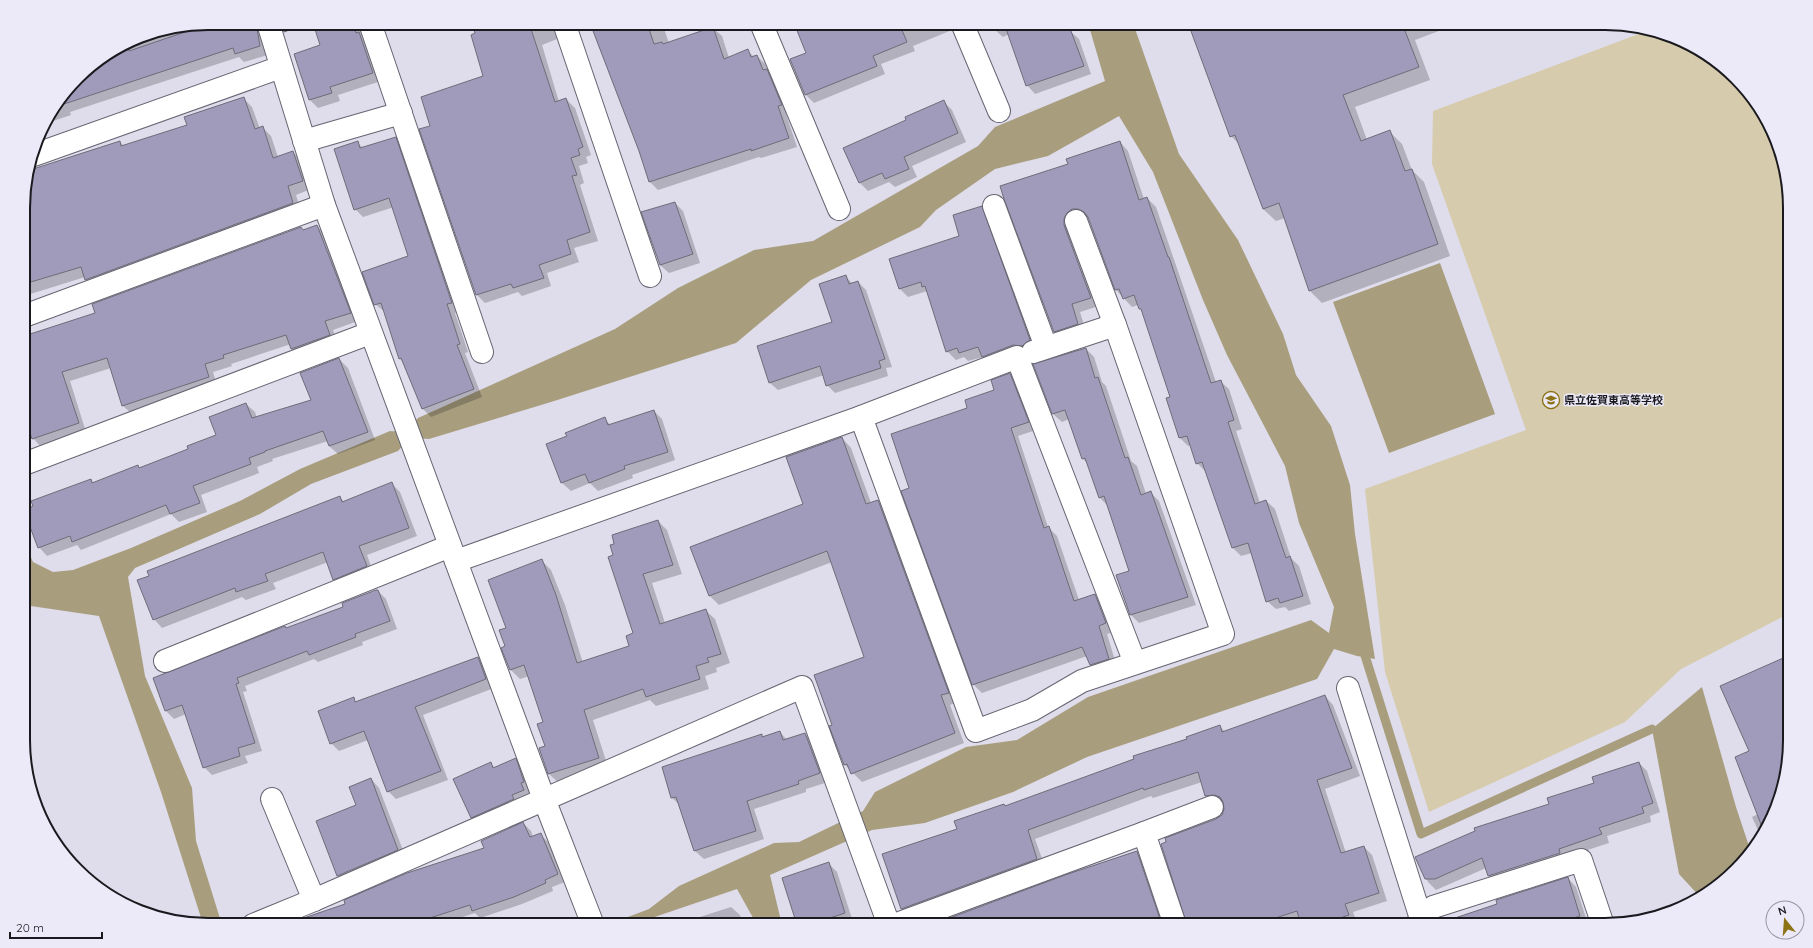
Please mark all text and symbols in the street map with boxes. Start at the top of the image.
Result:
school or university icon: 県立佐賀東高等学校 [1541,390,1561,410]
place label: 県立佐賀東高等学校 [1564,393,1663,407]
north arrow [1765,900,1805,940]
text: N [1776,903,1788,918]
scale bar [10,914,102,940]
text: 20 m [16,920,44,935]

